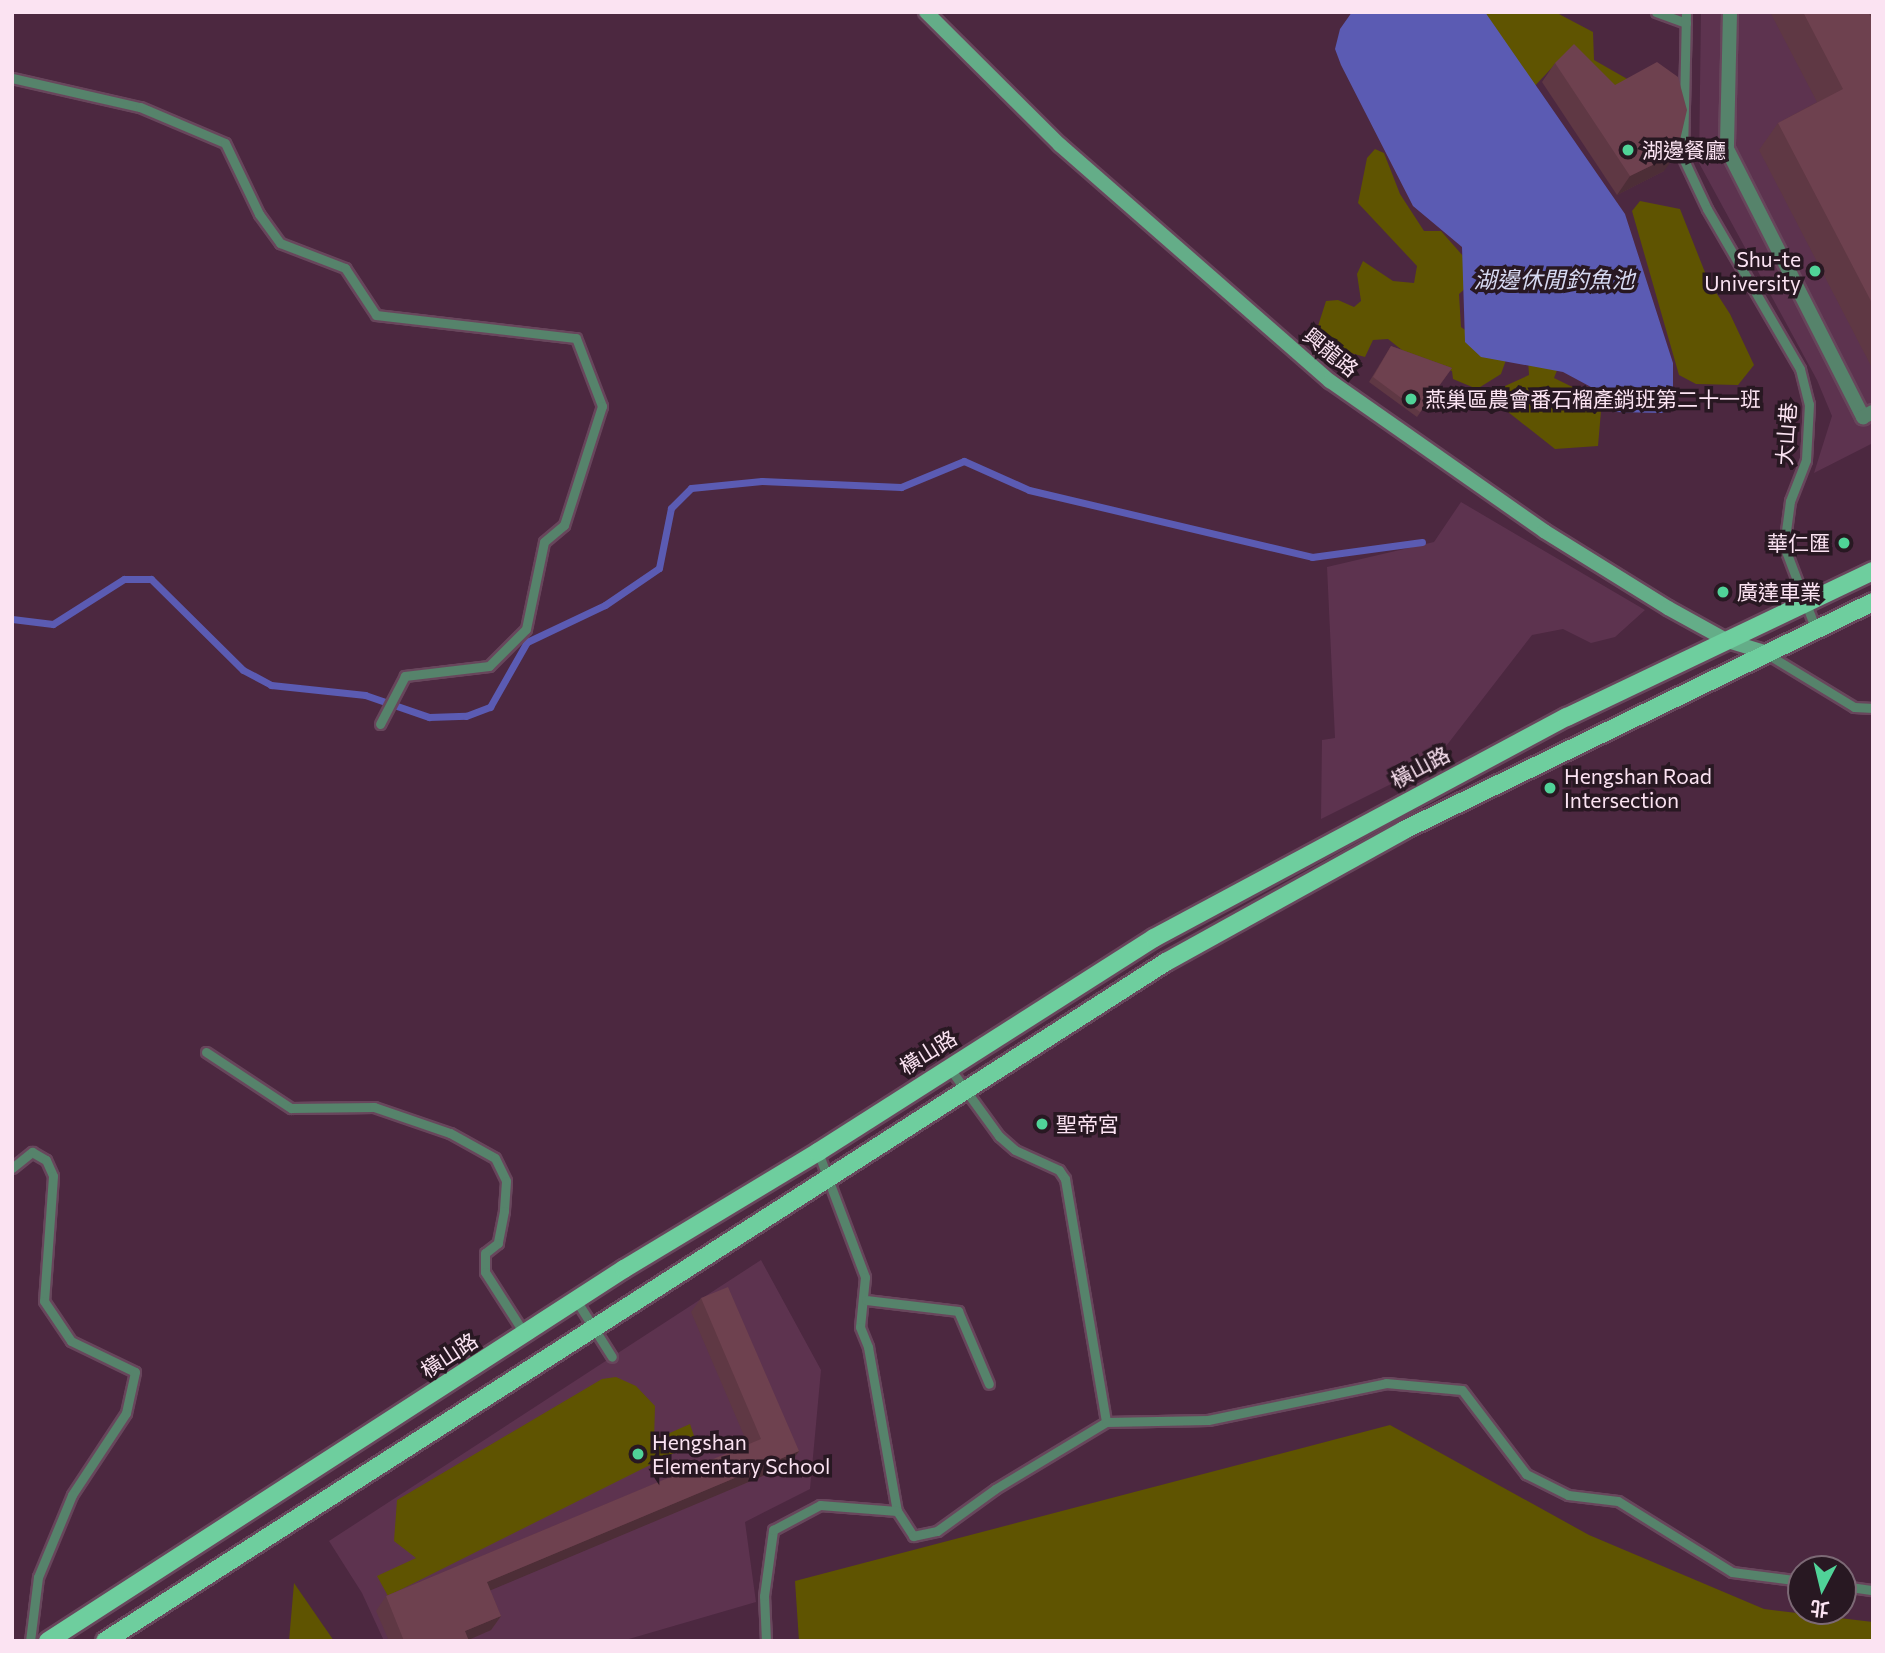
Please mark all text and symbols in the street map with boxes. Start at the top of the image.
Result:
place label: 湖邊餐廳 [1642,137,1726,163]
marker: 湖邊餐廳 [1620,142,1636,158]
place label: Shu-te University [1704,246,1801,296]
marker: Shu-te University [1807,263,1823,279]
water label: 湖邊休閒釣魚池 [1474,265,1634,293]
street label: 興龍路 [1299,322,1363,382]
place label: 燕巢區農會番石榴產銷班第二十一班 [1425,386,1761,412]
marker: 燕巢區農會番石榴產銷班第二十一班 [1403,391,1419,407]
street label: 大山巷 [1771,402,1801,466]
place label: 華仁匯 [1767,530,1830,556]
marker: 華仁匯 [1836,535,1852,551]
place label: 廣達車業 [1737,579,1821,605]
marker: 廣達車業 [1715,584,1731,600]
street label: 橫山路 [1386,741,1454,793]
place label: Hengshan Road Intersection [1564,763,1712,813]
marker: Hengshan Road Intersection [1542,780,1558,796]
street label: 橫山路 [895,1025,961,1079]
place label: 聖帝宮 [1056,1111,1119,1137]
marker: 聖帝宮 [1034,1116,1050,1132]
street label: 橫山路 [416,1327,482,1383]
place label: Hengshan Elementary School [652,1429,830,1479]
marker: Hengshan Elementary School [630,1446,646,1462]
north arrow [1787,1555,1857,1625]
text: 北 [1809,1597,1830,1622]

